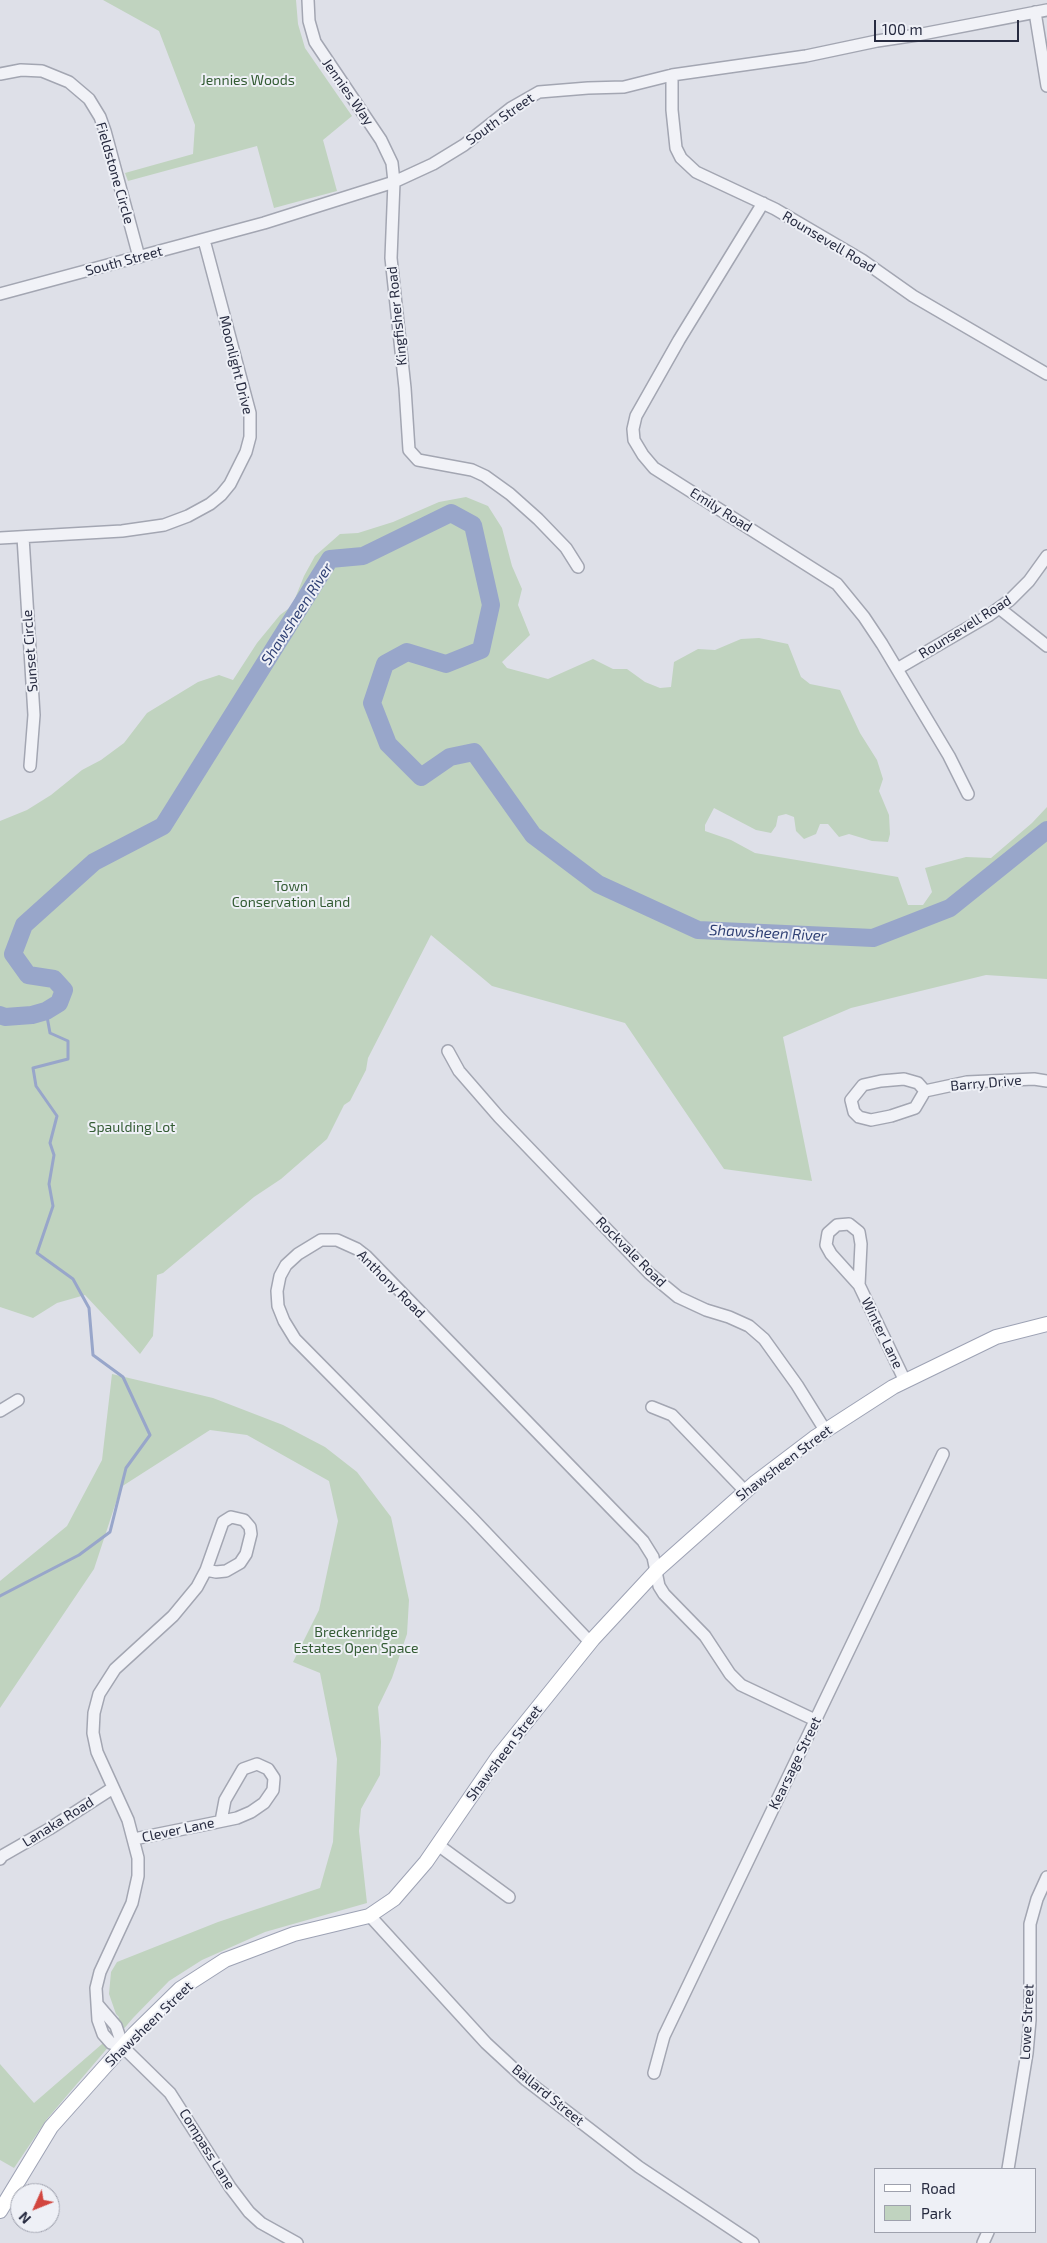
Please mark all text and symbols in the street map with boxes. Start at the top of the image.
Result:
scale bar [877,10,1022,42]
text: 100 m [882,20,923,38]
street label: Jennies Way [319,55,377,129]
park label: Jennies Woods [201,72,295,88]
street label: South Street [463,89,537,149]
street label: Fieldstone Circle [92,120,138,226]
street label: Rounsevell Road [779,208,879,276]
street label: South Street [84,243,164,279]
street label: Kingfisher Road [383,265,411,367]
street label: Moonlight Drive [216,314,256,416]
street label: Emily Road [687,484,755,536]
water label: Shawsheen River [257,560,337,668]
street label: Rounsevell Road [916,592,1014,662]
street label: Sunset Circle [19,609,41,693]
park label: Town Conservation Land [232,878,350,910]
water label: Shawsheen River [709,921,827,945]
street label: Barry Drive [950,1072,1022,1094]
park label: Spaulding Lot [89,1119,175,1135]
street label: Rockvale Road [592,1213,670,1291]
street label: Anthony Road [354,1247,428,1321]
street label: Winter Lane [858,1295,906,1371]
street label: Shawsheen Street [733,1421,835,1505]
park label: Breckenridge Estates Open Space [293,1624,419,1656]
street label: Shawsheen Street [462,1702,546,1804]
street label: Kearsage Street [765,1714,825,1812]
street label: Lanaka Road [19,1793,97,1851]
street label: Clever Lane [140,1814,216,1846]
street label: Shawsheen Street [102,1978,196,2070]
street label: Lowe Street [1017,1984,1037,2060]
street label: Ballard Street [509,2061,587,2129]
street label: Compass Lane [176,2106,238,2192]
legend [874,2168,1037,2233]
text: Road [921,2179,956,2197]
north arrow [10,2183,60,2233]
text: Park [921,2204,952,2222]
text: N [15,2209,34,2228]

